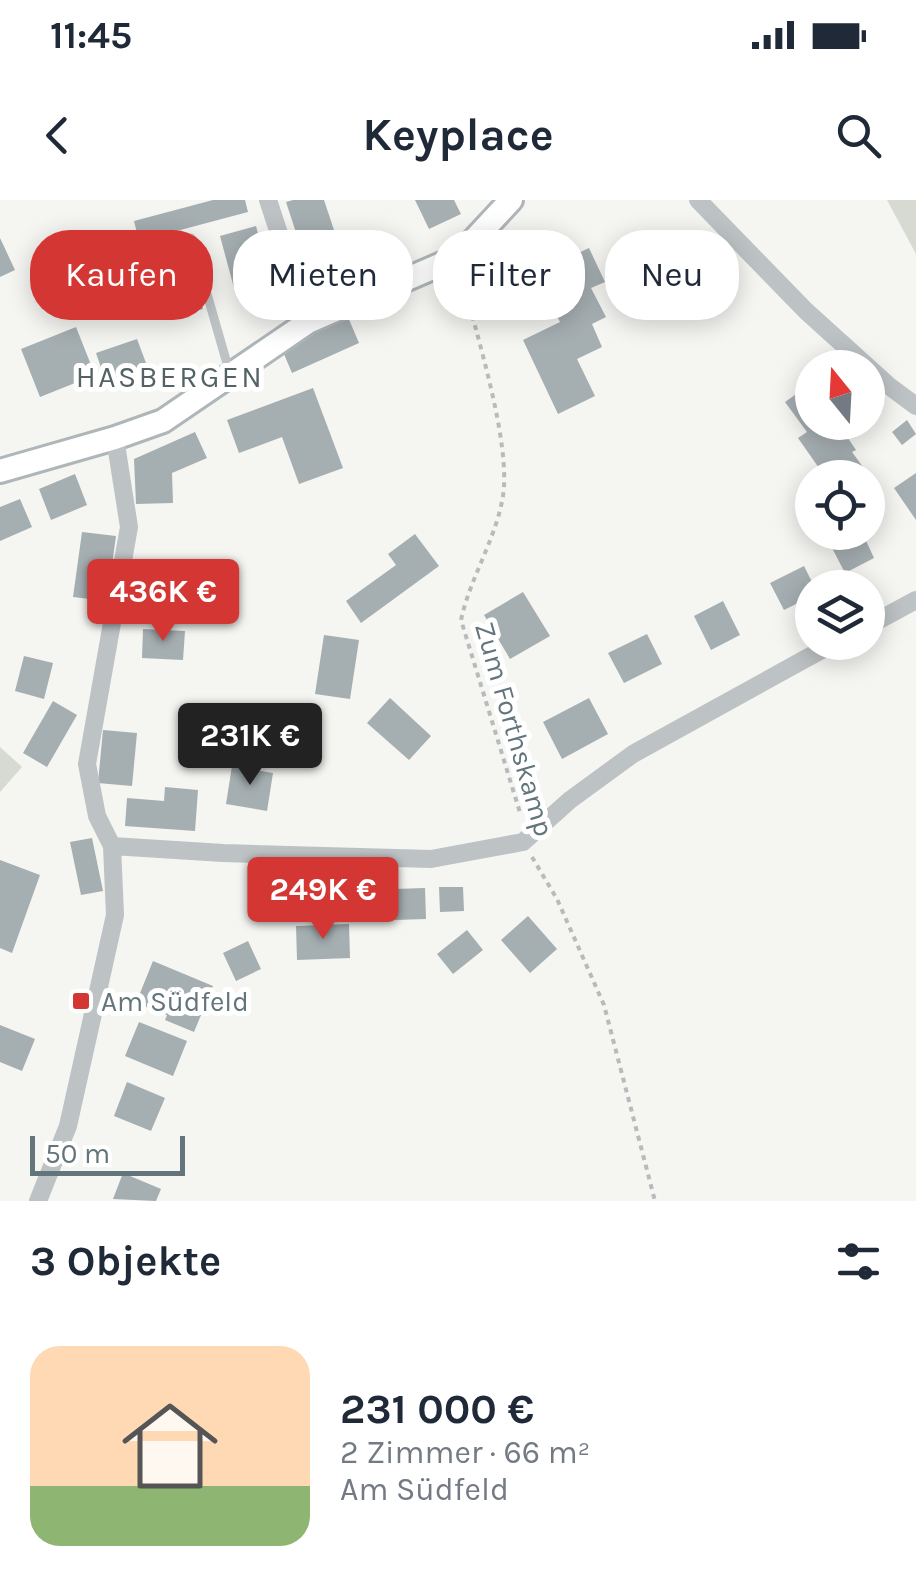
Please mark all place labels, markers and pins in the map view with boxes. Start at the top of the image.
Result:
pin: 436K € [82,559,244,644]
pin: 231K € [169,703,331,788]
pin: 249K € [242,857,404,942]
place label: Am Südfeld [101,985,249,1018]
marker: Am Südfeld [70,990,92,1012]

